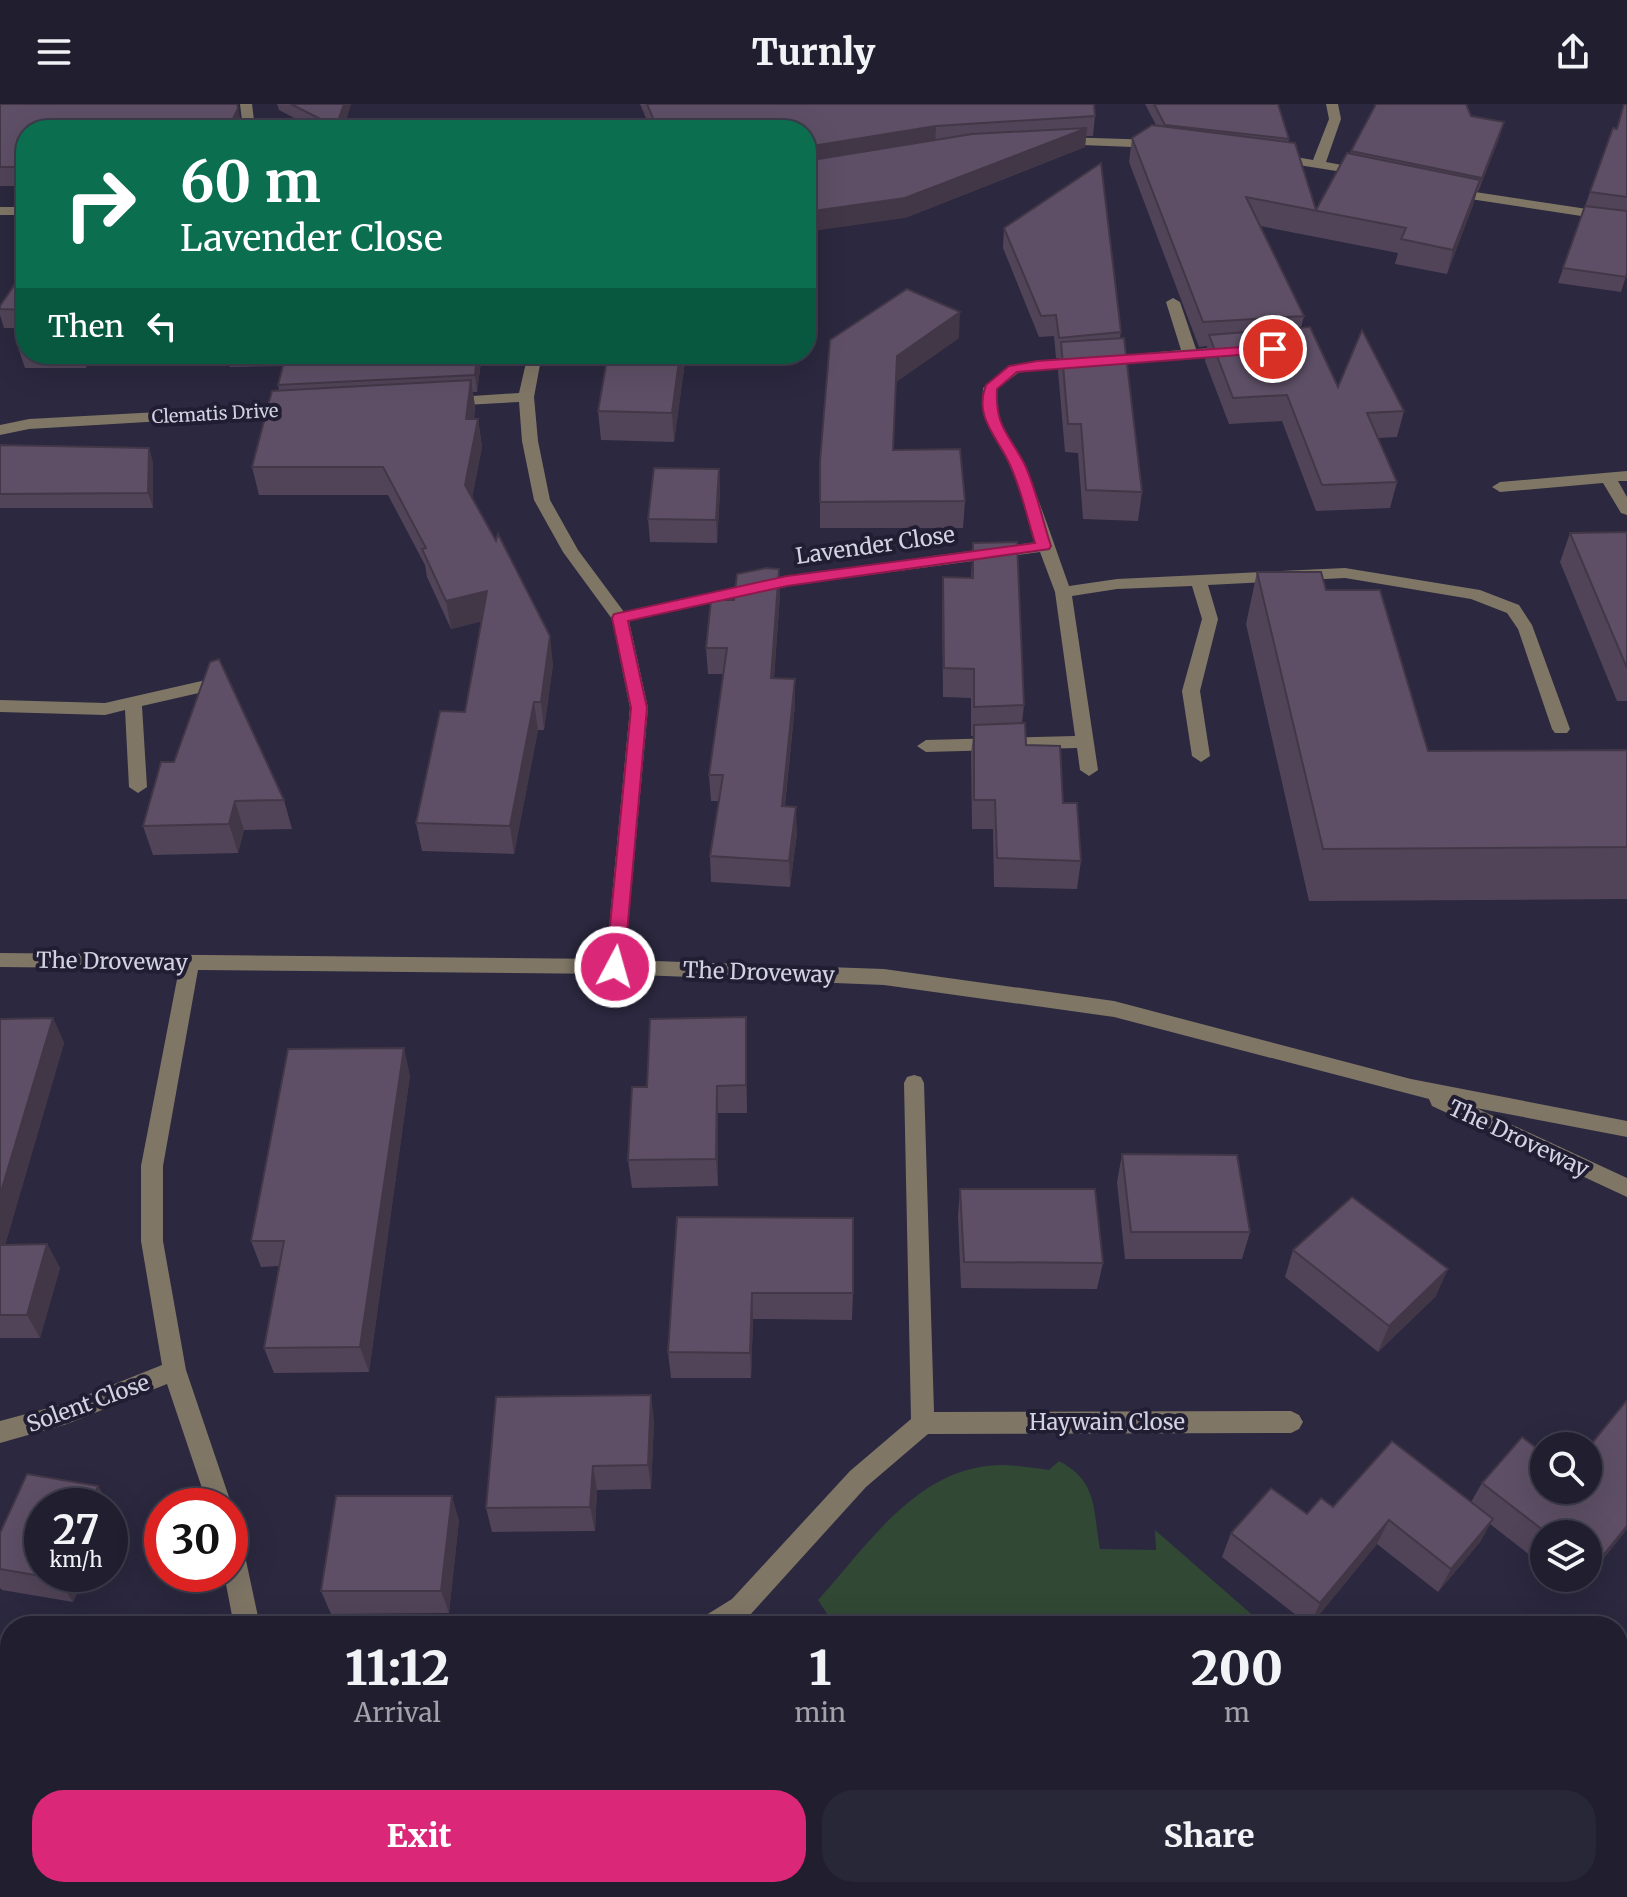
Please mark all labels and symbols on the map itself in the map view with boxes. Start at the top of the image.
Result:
pin [1239,315,1307,383]
street label: Clematis Drive [151,399,279,428]
street label: Lavender Close [794,520,956,570]
position arrow [573,925,657,1009]
street label: The Droveway [36,946,188,976]
street label: The Droveway [683,955,836,989]
street label: The Droveway [1444,1093,1594,1183]
street label: Solent Close [23,1368,153,1438]
street label: Haywain Close [1029,1408,1185,1436]
speed limit sign: 30 [144,1488,248,1592]

